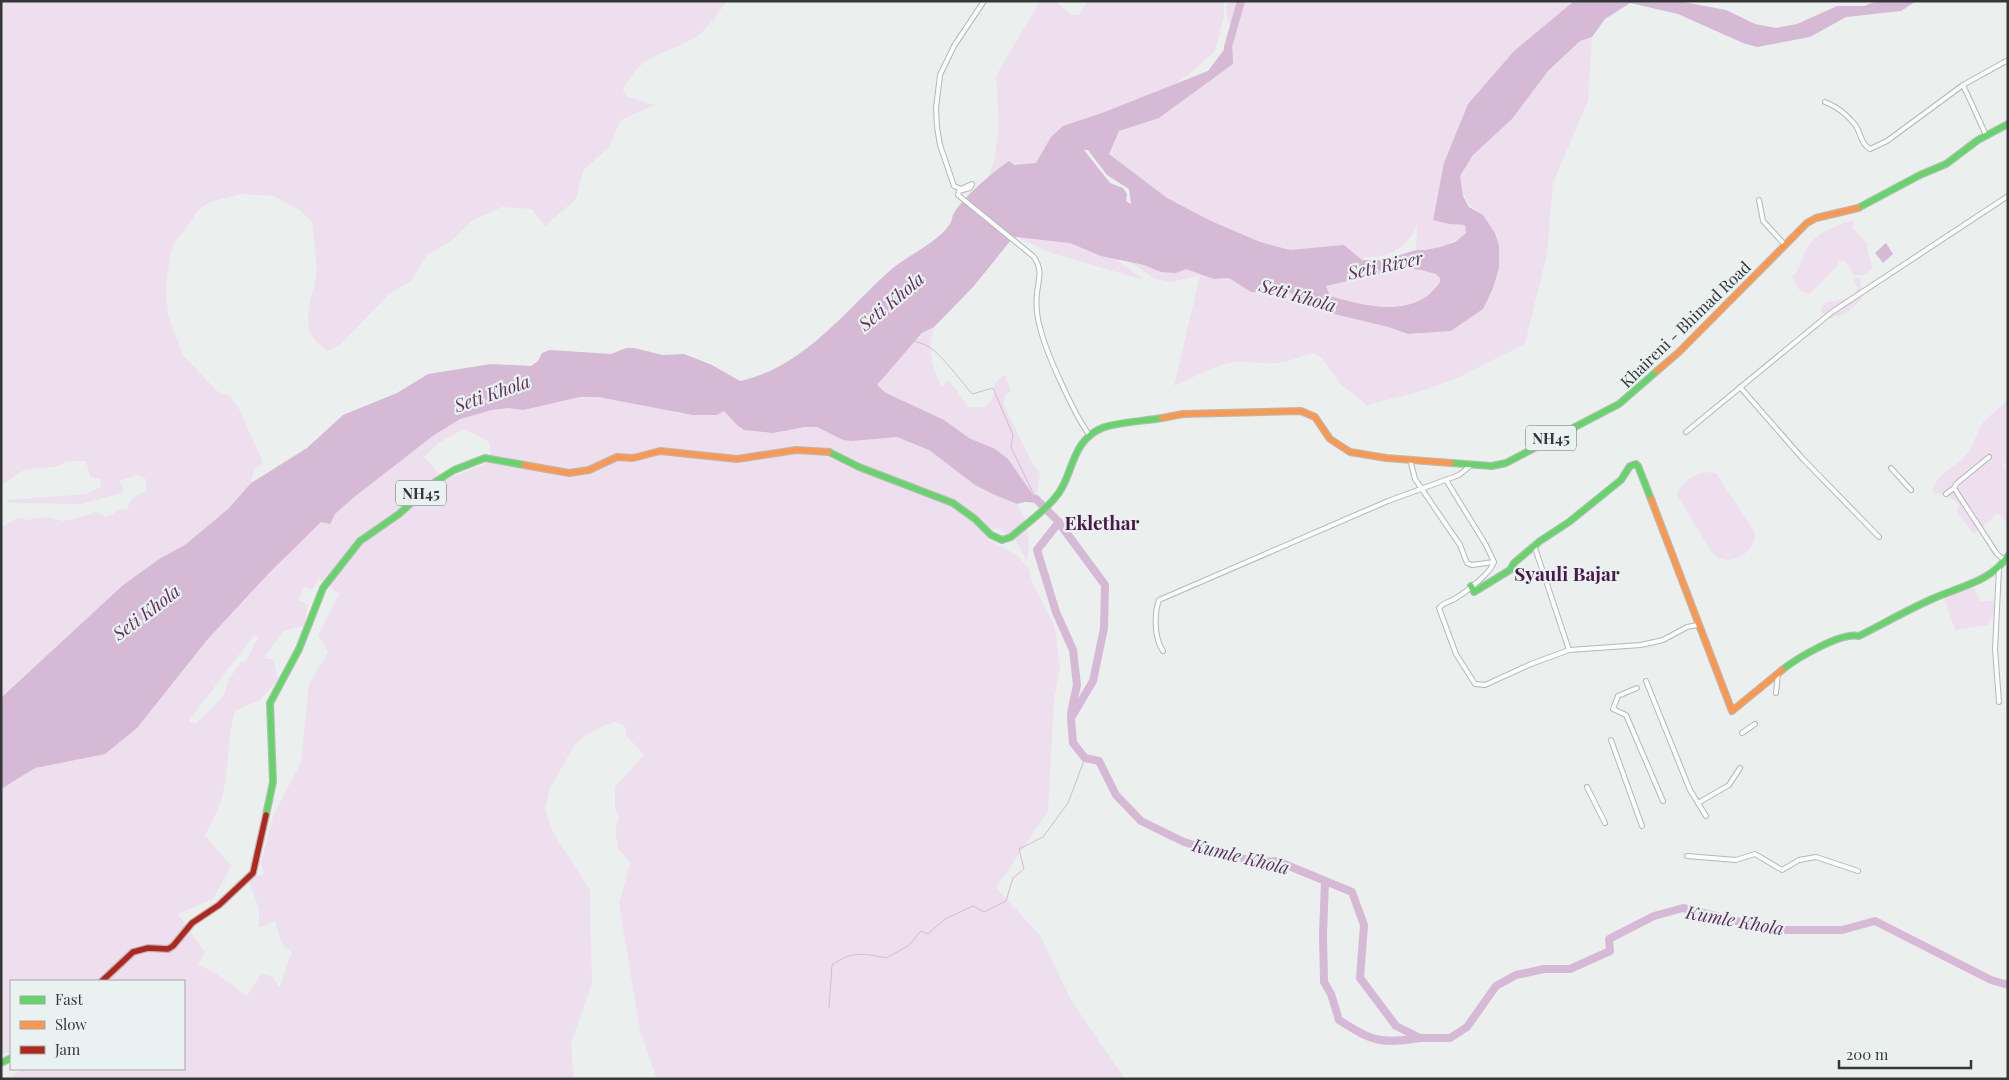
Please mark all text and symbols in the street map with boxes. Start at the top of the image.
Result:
water label: Seti River [1344,245,1426,285]
street label: Khaireni - Bhimad Road [1615,256,1755,392]
water label: Seti Khola [852,267,929,336]
water label: Seti Khola [1256,272,1339,317]
water label: Seti Khola [450,369,533,417]
road number: NH45 [1526,426,1576,450]
road number: NH45 [396,480,446,506]
district label: Eklethar [1065,509,1140,535]
district label: Syauli Bajar [1514,560,1620,586]
water label: Seti Khola [107,579,185,646]
water label: Kumle Khola [1189,832,1292,880]
water label: Kumle Khola [1683,899,1786,940]
legend [10,980,185,1070]
text: Fast [55,989,84,1009]
text: Slow [55,1014,87,1034]
scale bar [1839,1038,1972,1070]
text: Jam [54,1039,81,1059]
text: 200 m [1846,1044,1889,1064]

